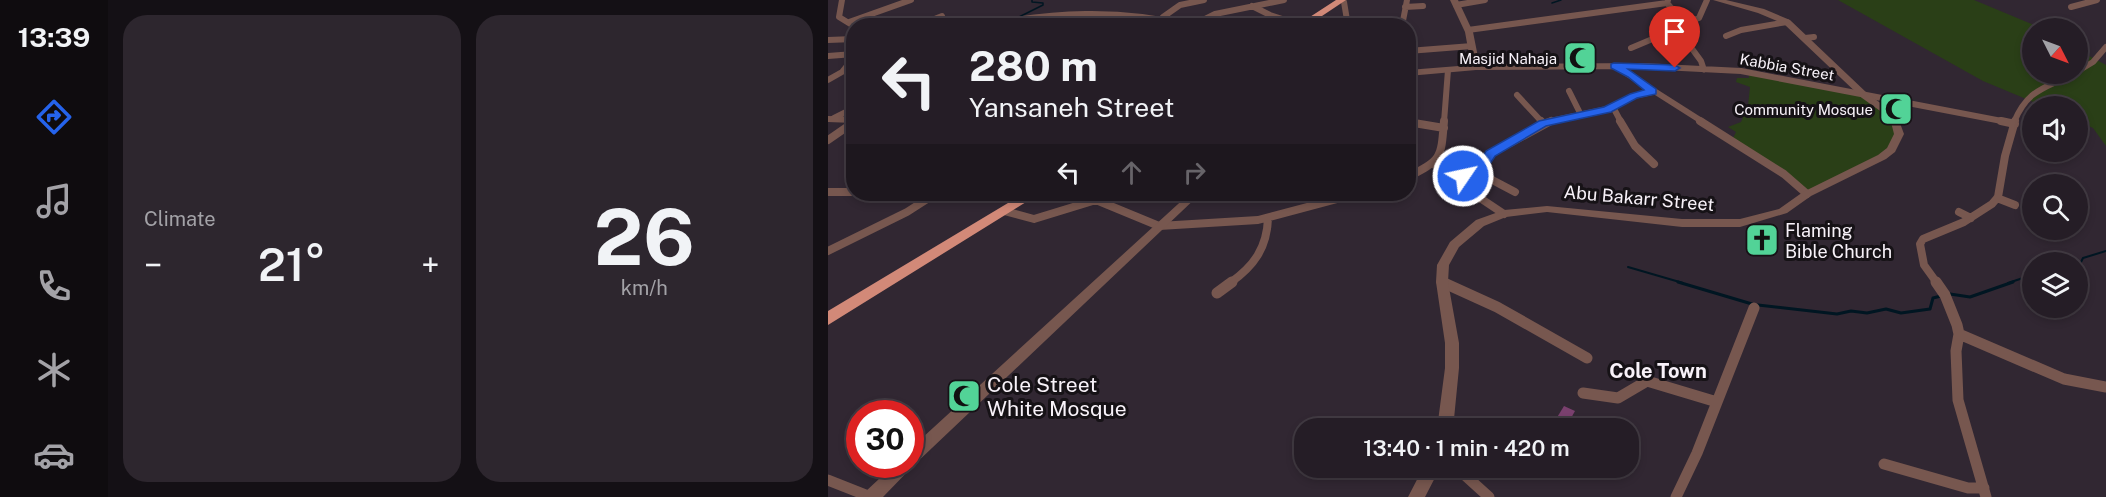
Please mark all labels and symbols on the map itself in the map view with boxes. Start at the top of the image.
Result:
pin [1649,6,1700,68]
north arrow [2022,18,2088,84]
mosque icon: Masjid Nahaja [1562,40,1598,76]
place label: Masjid Nahaja [1459,50,1557,67]
street label: Kabbia Street [1738,50,1836,84]
mosque icon: Community Mosque [1878,91,1914,127]
place label: Community Mosque [1734,101,1873,118]
position arrow [1431,144,1495,208]
street label: Abu Bakarr Street [1563,181,1715,215]
place label: Flaming Bible Church [1785,220,1892,262]
church icon: Flaming Bible Church [1744,222,1780,258]
district label: Cole Town [1609,359,1707,383]
place label: Cole Street White Mosque [987,372,1127,421]
mosque icon: Cole Street White Mosque [946,378,982,414]
speed limit sign: 30 [846,400,924,478]

